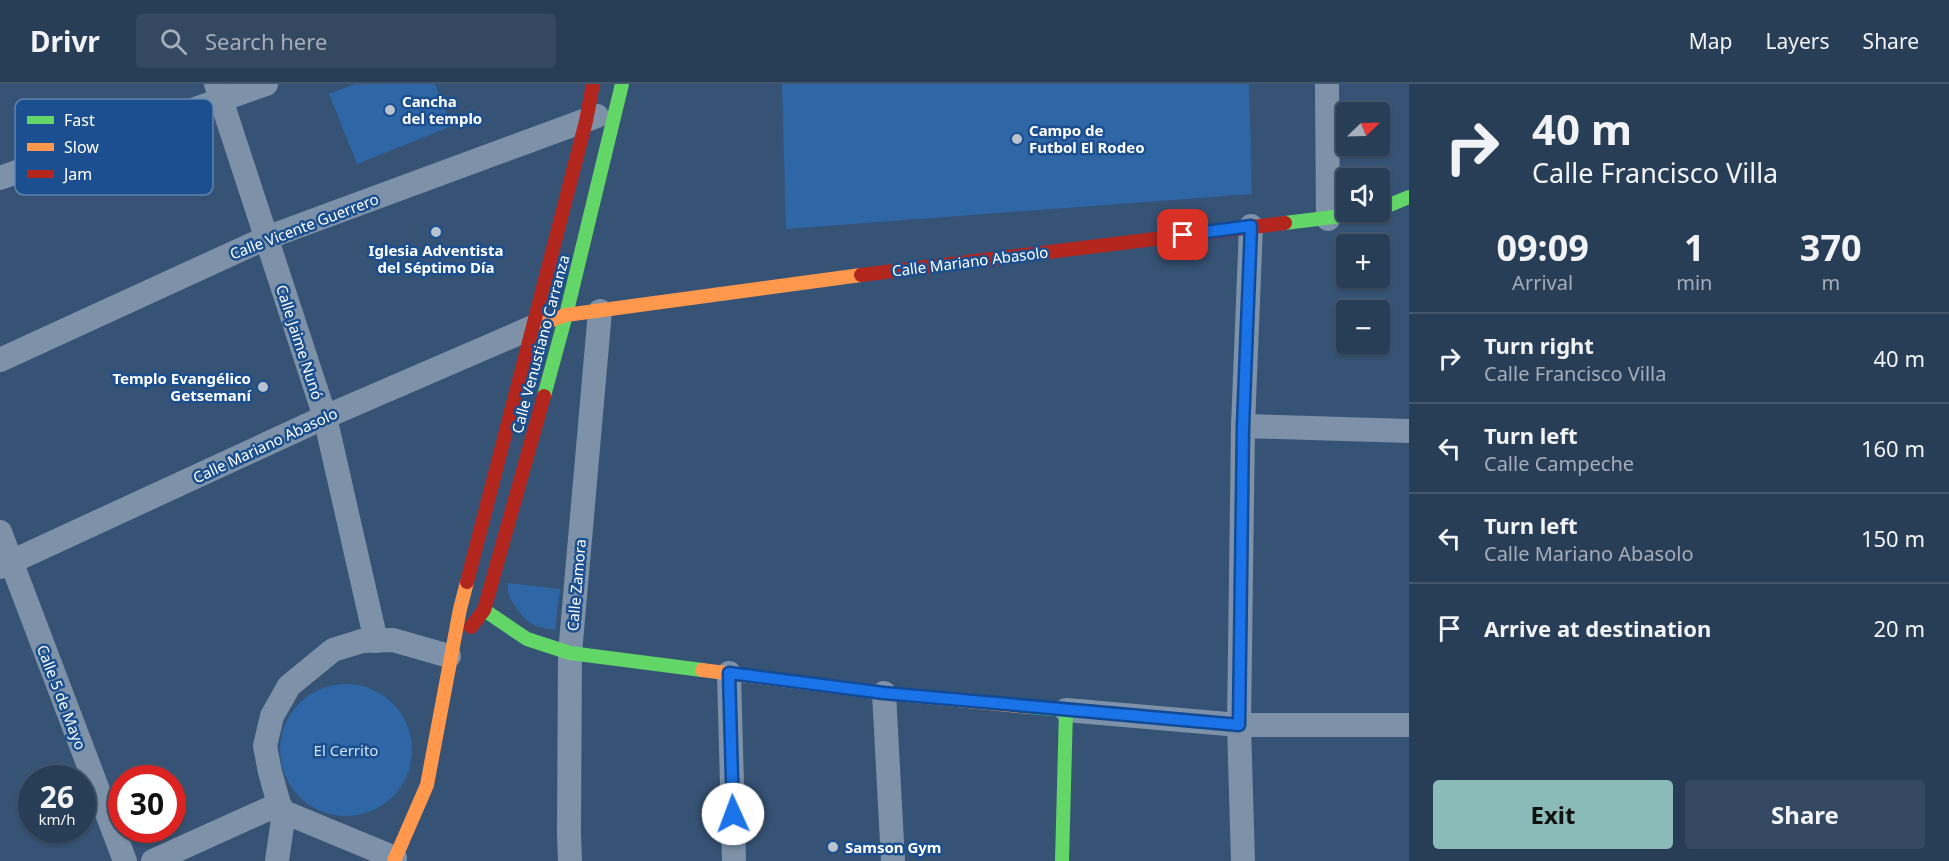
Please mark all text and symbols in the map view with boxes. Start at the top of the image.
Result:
search box [136,14,556,68]
text: Drivr [30,22,100,60]
icon: search [157,25,190,58]
text: Search here [205,26,327,56]
text: Map [1689,27,1733,55]
text: Layers [1766,27,1830,55]
text: Share [1863,27,1919,55]
place label: Cancha del templo [402,91,482,128]
legend [15,99,213,195]
text: 40 m [1532,100,1632,157]
north arrow [1336,102,1390,156]
map controls [1336,102,1390,354]
marker: Cancha del templo [383,103,397,117]
icon: right [1433,108,1511,186]
text: Fast [64,109,95,131]
place label: Campo de Futbol El Rodeo [1029,120,1145,157]
marker: Campo de Futbol El Rodeo [1010,132,1024,146]
text: Slow [64,136,99,158]
text: Calle Francisco Villa [1532,154,1778,191]
text: Jam [62,163,92,185]
button: sound [1336,168,1390,222]
street label: Calle Vicente Guerrero [227,188,381,264]
pin [1157,209,1208,260]
icon: arrive [1166,218,1199,251]
text: 09:09 [1496,223,1589,272]
text: 1 [1684,223,1705,272]
text: 370 [1800,223,1862,272]
marker: Iglesia Adventista del Séptimo Día [429,225,443,239]
button: + [1336,234,1390,288]
place label: Iglesia Adventista del Séptimo Día [369,240,503,277]
street label: Calle Mariano Abasolo [891,241,1049,281]
street label: Calle Venustiano Carranza [507,253,573,435]
text: Arrival [1512,269,1573,296]
text: min [1676,269,1712,296]
text: m [1821,269,1840,296]
street label: Calle Jaime Nunó [272,282,328,402]
button: − [1336,300,1390,354]
text: Turn right [1484,330,1594,360]
icon: right [1433,342,1466,375]
text: 40 m [1874,343,1925,373]
text: Calle Francisco Villa [1484,360,1666,387]
place label: Templo Evangélico Getsemaní [112,368,253,405]
marker: Templo Evangélico Getsemaní [256,380,270,394]
street label: Calle Mariano Abasolo [190,403,340,487]
text: Turn left [1484,420,1578,450]
icon: left [1433,432,1466,465]
text: 160 m [1861,433,1925,463]
text: Calle Campeche [1484,450,1634,477]
text: Turn left [1484,510,1578,540]
icon: left [1433,522,1466,555]
text: 150 m [1861,523,1925,553]
street label: Calle Zamora [562,538,590,632]
text: Calle Mariano Abasolo [1484,540,1694,567]
icon: arrive [1433,612,1466,645]
text: Arrive at destination [1484,613,1711,643]
text: 20 m [1874,613,1925,643]
street label: Calle 5 de Mayo [33,642,91,752]
park label: El Cerrito [314,740,378,760]
speed limit sign: 30 [108,765,186,843]
text: 26 [40,776,74,817]
button: Exit [1433,780,1673,849]
button: Share [1685,780,1925,849]
position arrow [701,782,765,846]
text: km/h [39,809,75,829]
place label: Samson Gym [845,837,941,857]
marker: Samson Gym [826,840,840,854]

